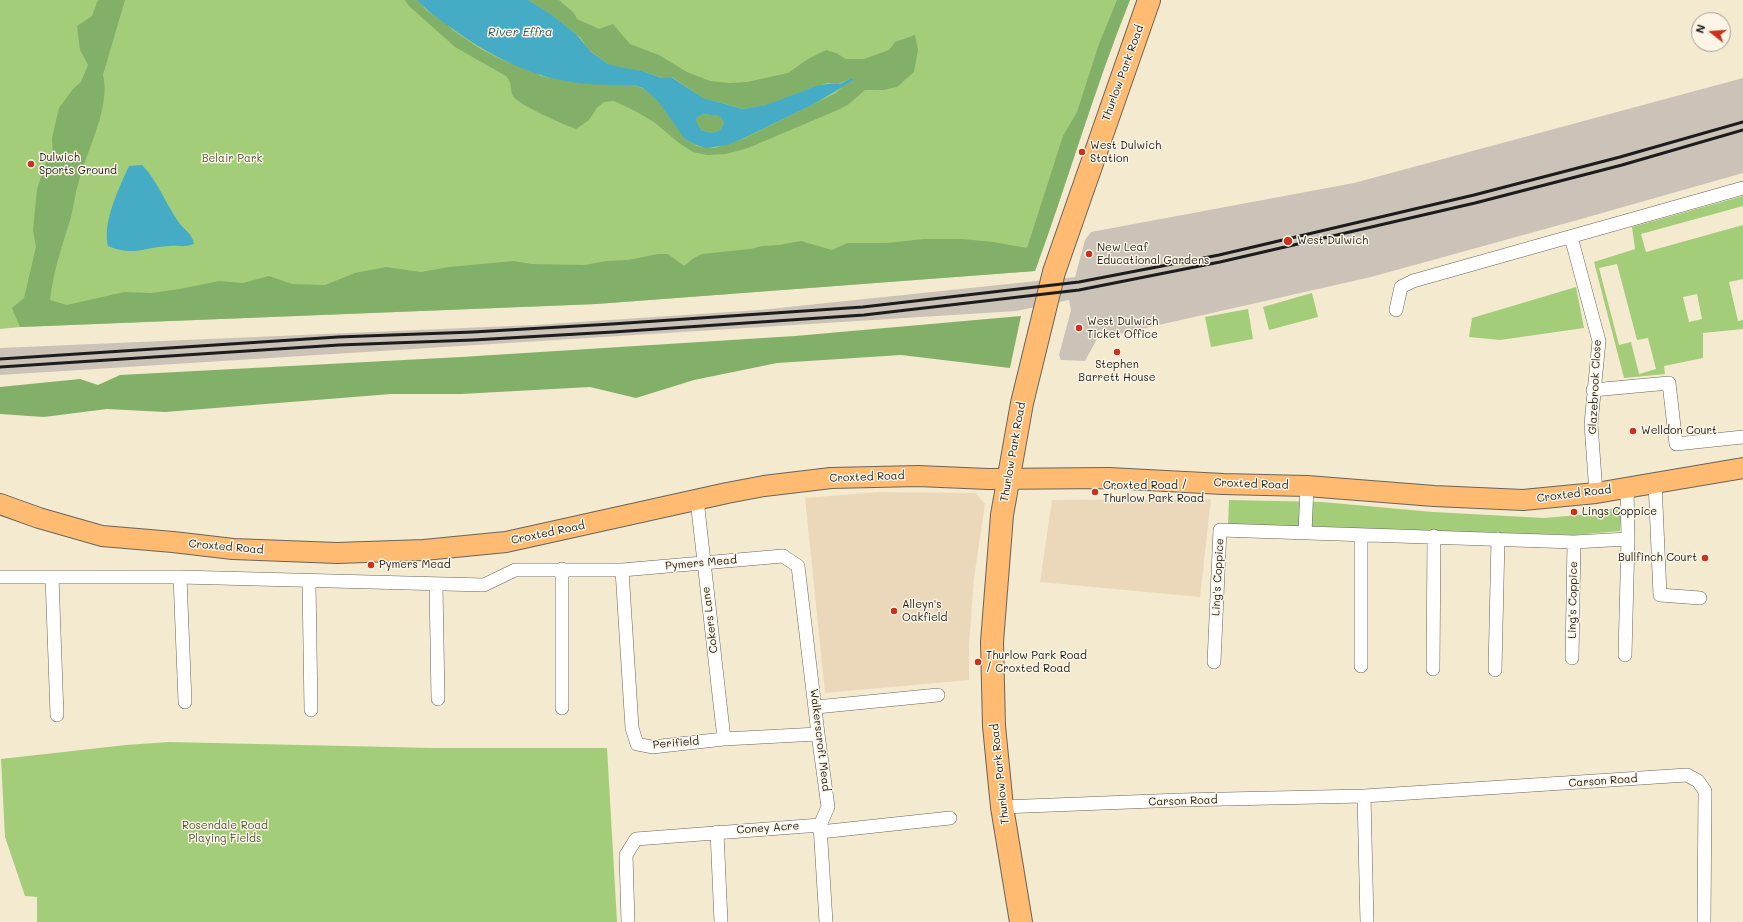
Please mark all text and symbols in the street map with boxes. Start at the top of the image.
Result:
north arrow [1691,12,1731,52]
text: N [1692,22,1708,35]
street label: Thurlow Park Road [1100,23,1146,123]
water label: River Effra [488,25,552,39]
place label: West Dulwich Station [1090,139,1161,165]
marker: West Dulwich Station [1077,147,1087,157]
place label: Dulwich Sports Ground [39,151,117,177]
park label: Belair Park [202,152,262,166]
marker: Dulwich Sports Ground [26,159,36,169]
place label: West Dulwich [1297,234,1368,248]
marker: West Dulwich [1282,235,1294,247]
place label: New Leaf Educational Gardens [1097,241,1209,267]
marker: New Leaf Educational Gardens [1084,249,1094,259]
place label: West Dulwich Ticket Office [1087,315,1158,341]
marker: West Dulwich Ticket Office [1074,323,1084,333]
street label: Glazebrook Close [1586,339,1604,435]
marker: Stephen Barrett House [1112,347,1122,357]
place label: Stephen Barrett House [1078,358,1156,384]
street label: Thurlow Park Road [998,401,1028,503]
place label: Welldon Court [1641,424,1717,438]
marker: Welldon Court [1628,426,1638,436]
street label: Croxted Road [829,469,905,485]
street label: Croxted Road [1213,476,1289,492]
place label: Croxted Road / Thurlow Park Road [1103,479,1204,505]
street label: Croxted Road [1536,483,1612,505]
marker: Croxted Road / Thurlow Park Road [1090,487,1100,497]
place label: Lings Coppice [1582,505,1657,519]
marker: Lings Coppice [1569,507,1579,517]
street label: Croxted Road [510,519,586,547]
street label: Croxted Road [188,537,264,557]
street label: Ling's Coppice [1209,538,1227,616]
place label: Bullfinch Court [1618,551,1697,565]
street label: Pymers Mead [665,553,737,573]
marker: Bullfinch Court [1700,553,1710,563]
place label: Pymers Mead [379,558,451,572]
marker: Pymers Mead [366,560,376,570]
street label: Ling's Coppice [1566,561,1580,639]
street label: Cokers Lane [699,586,721,654]
place label: Alleyn's Oakfield [902,598,948,624]
marker: Alleyn's Oakfield [889,606,899,616]
place label: Thurlow Park Road / Croxted Road [986,649,1087,675]
marker: Thurlow Park Road / Croxted Road [973,657,983,667]
street label: Walkerscroft Mead [807,688,833,792]
street label: Thurlow Park Road [988,723,1012,825]
street label: Perifield [652,734,700,752]
street label: Carson Road [1568,772,1638,790]
street label: Carson Road [1148,793,1218,809]
park label: Rosendale Road Playing Fields [182,819,268,845]
street label: Coney Acre [736,819,800,837]

